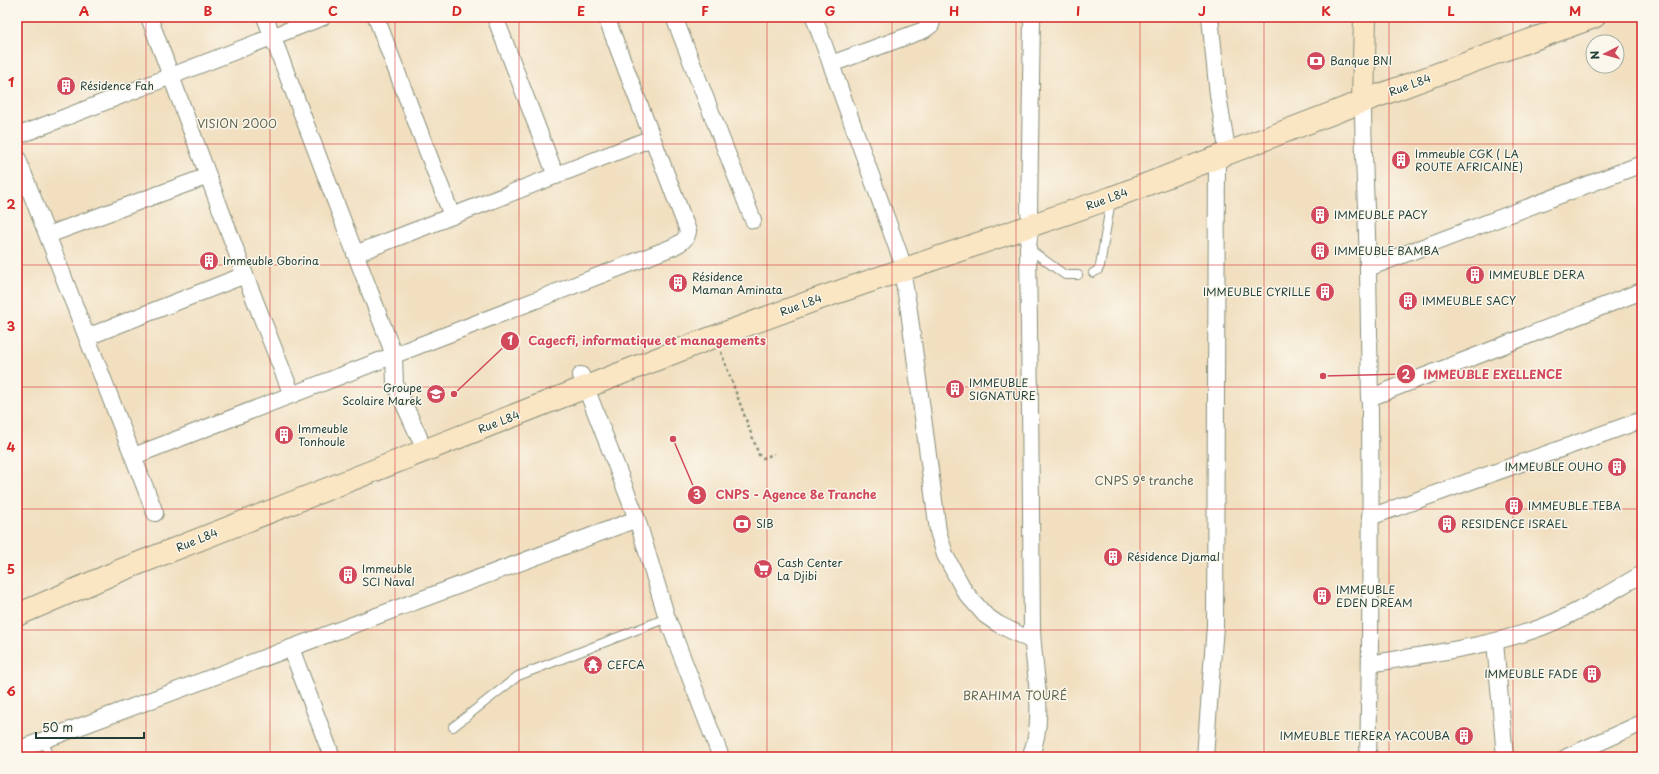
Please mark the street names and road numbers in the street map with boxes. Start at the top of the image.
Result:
street label: Rue L84 [1386,69,1433,100]
street label: Rue L84 [1083,183,1130,214]
street label: Rue L84 [777,289,824,320]
street label: Rue L84 [475,406,522,437]
street label: Rue L84 [173,523,220,556]

